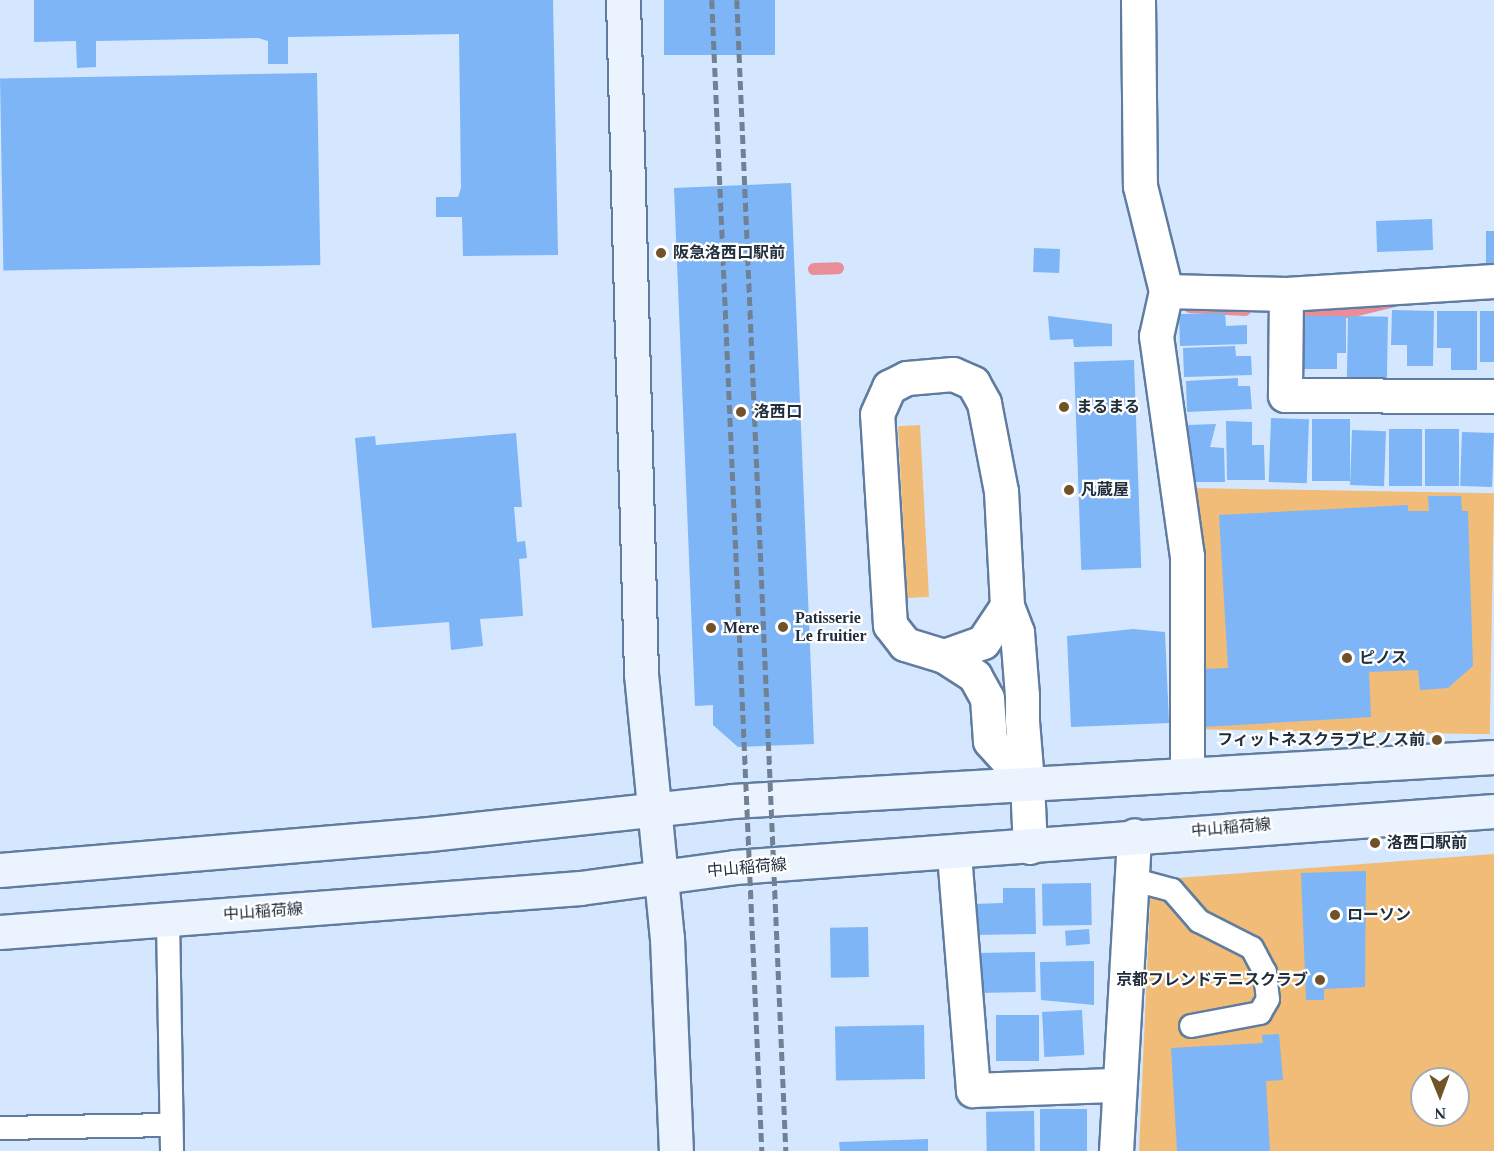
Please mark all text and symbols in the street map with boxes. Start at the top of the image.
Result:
place label: 阪急洛西口駅前 [673,243,785,263]
marker: 阪急洛西口駅前 [654,246,668,260]
place label: まるまる [1076,397,1140,417]
marker: まるまる [1057,400,1071,414]
place label: 洛西口 [754,402,802,422]
marker: 洛西口 [732,403,750,421]
place label: 凡蔵屋 [1081,480,1129,500]
marker: 凡蔵屋 [1062,483,1076,497]
place label: Patisserie Le fruitier [795,608,867,646]
place label: Mere [723,618,759,638]
marker: Patisserie Le fruitier [776,620,790,634]
marker: Mere [704,621,718,635]
place label: ピノス [1359,648,1407,668]
marker: ピノス [1340,651,1354,665]
place label: フィットネスクラブピノス前 [1217,730,1425,750]
marker: フィットネスクラブピノス前 [1430,733,1444,747]
street label: 中山稲荷線 [1190,815,1272,841]
place label: 洛西口駅前 [1387,833,1467,853]
marker: 洛西口駅前 [1368,836,1382,850]
street label: 中山稲荷線 [706,855,788,881]
street label: 中山稲荷線 [222,900,304,924]
place label: ローソン [1347,905,1411,925]
marker: ローソン [1328,908,1342,922]
place label: 京都フレンドテニスクラブ [1116,970,1308,990]
marker: 京都フレンドテニスクラブ [1313,973,1327,987]
north arrow [1410,1067,1470,1127]
text: N [1434,1105,1446,1122]

